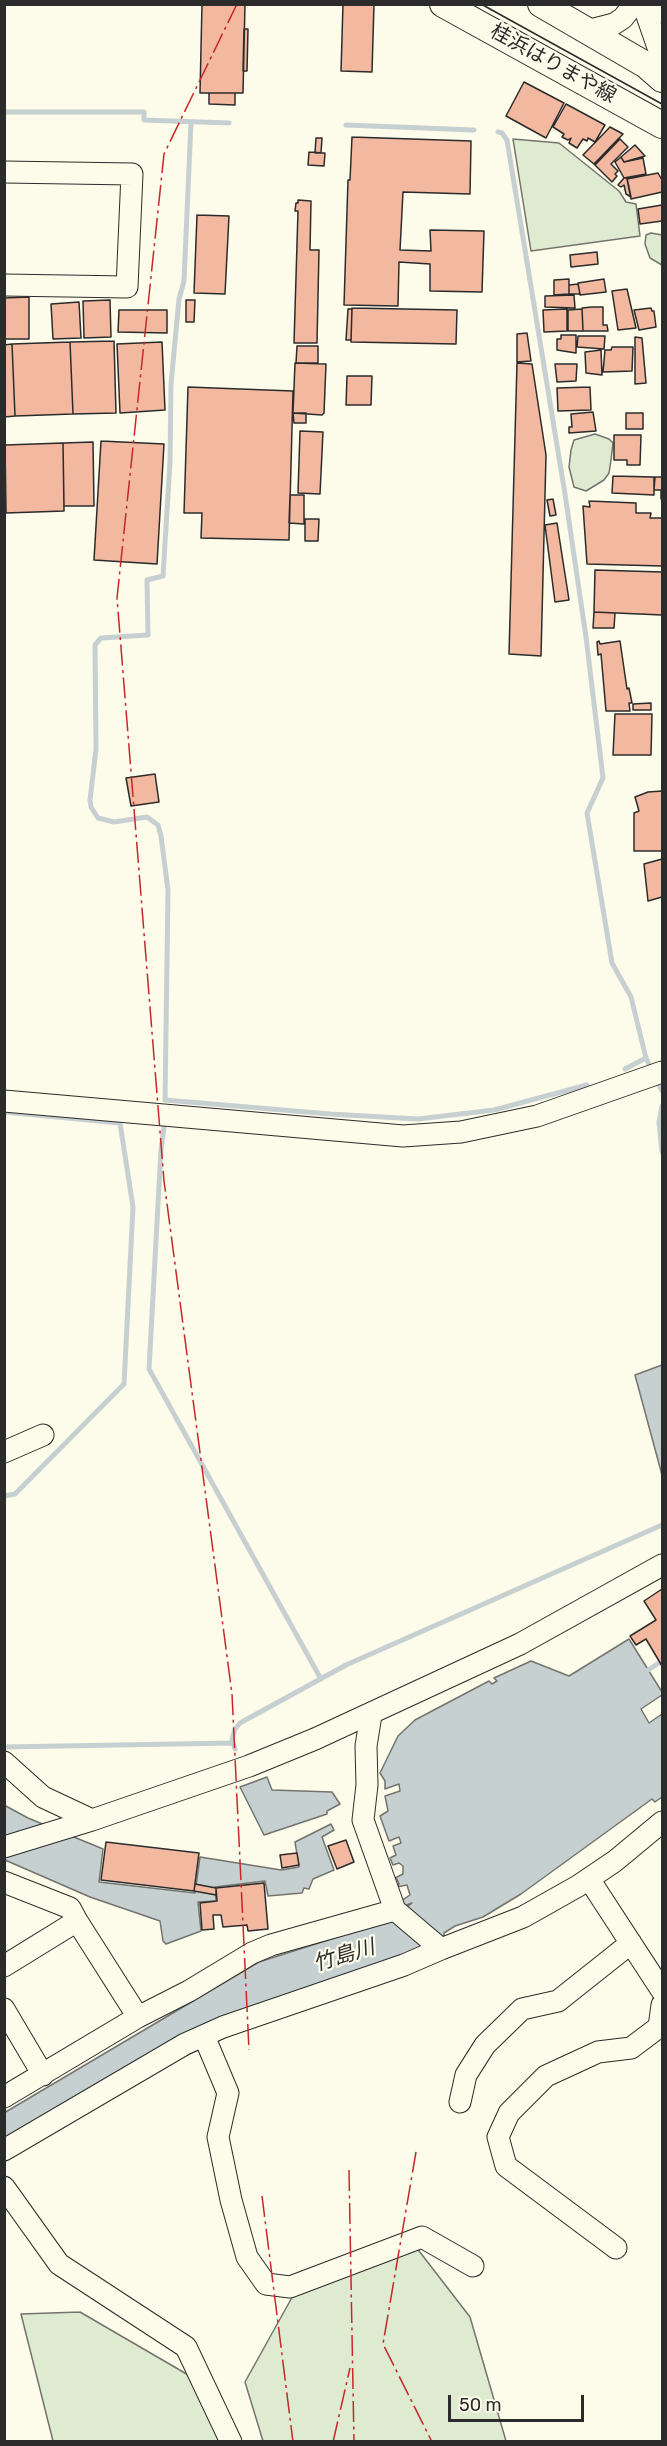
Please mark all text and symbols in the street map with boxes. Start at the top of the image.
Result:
street label: 桂浜はりまや線 [486,20,620,108]
water label: 竹島川 [310,1935,378,1977]
scale bar [451,2383,588,2421]
text: 50 m [459,2394,502,2416]

